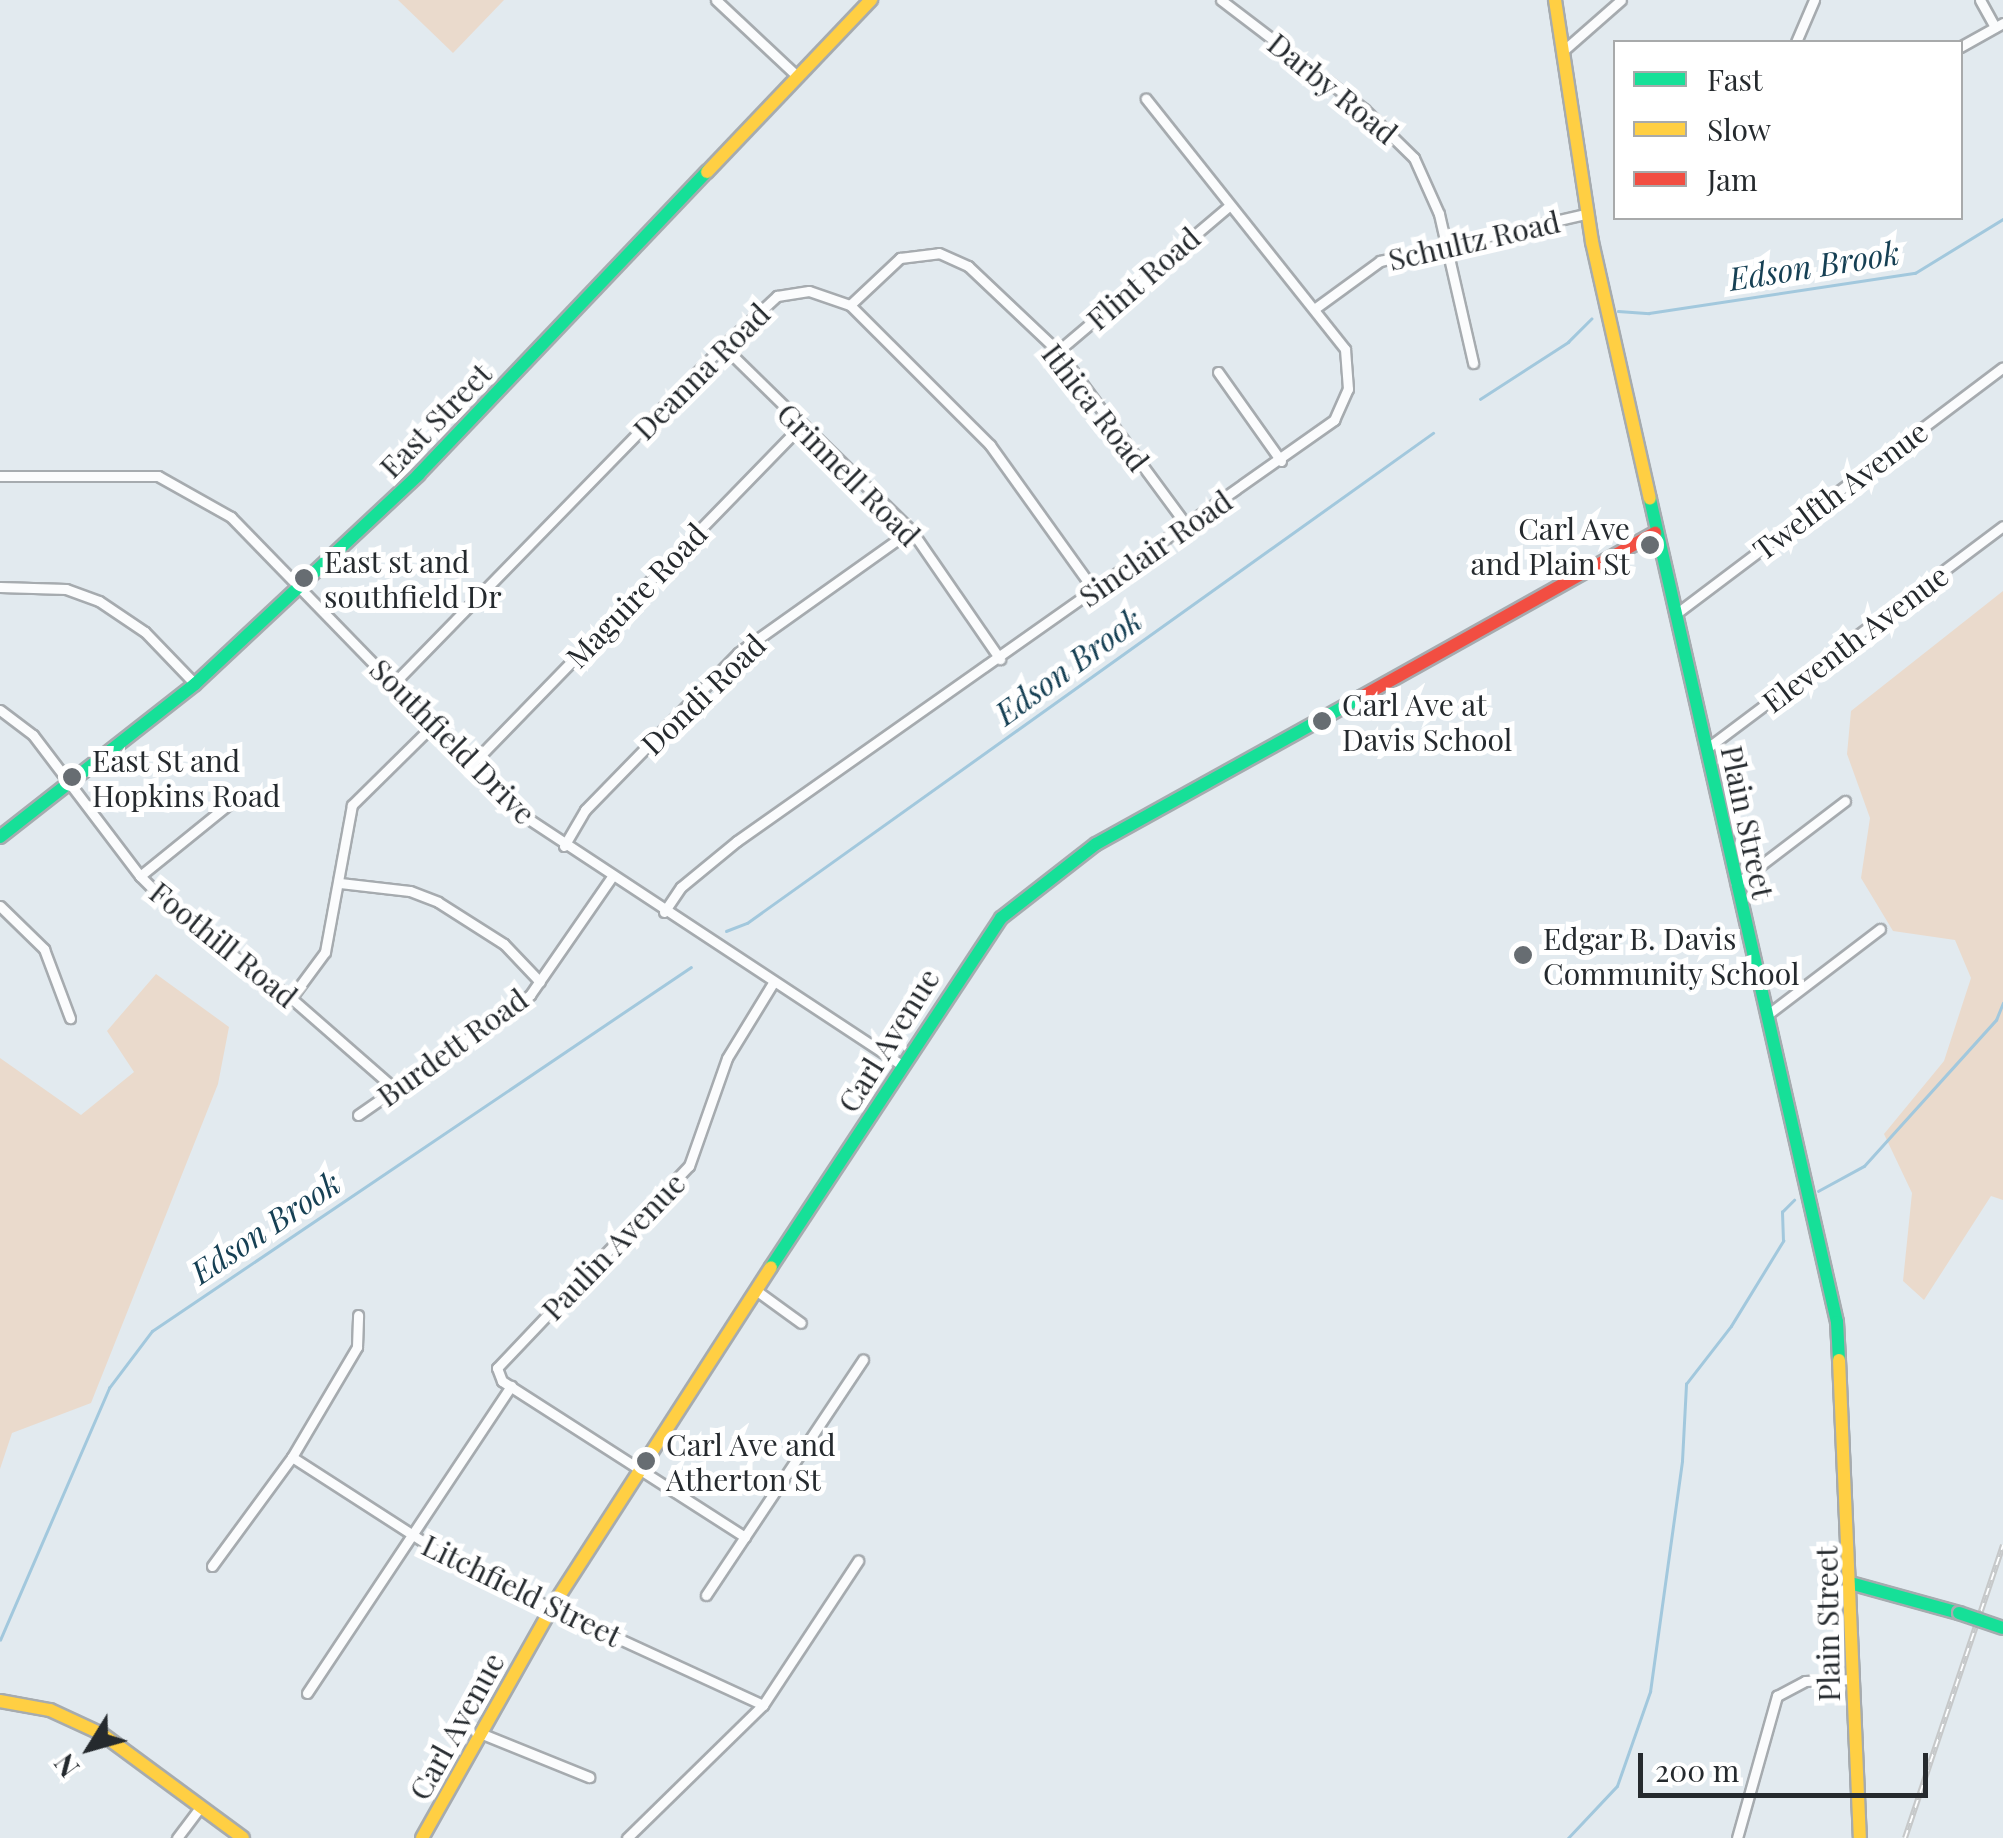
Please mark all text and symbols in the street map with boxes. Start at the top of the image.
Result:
street label: Darby Road [1261,25,1405,151]
legend [1613,40,1963,220]
text: Fast [1707,59,1763,99]
text: Slow [1707,109,1771,149]
text: Jam [1707,159,1758,199]
street label: Schultz Road [1385,203,1563,277]
street label: Flint Road [1079,219,1207,337]
water label: Edson Brook [1726,233,1902,297]
street label: Deanna Road [625,295,777,447]
street label: Ithica Road [1035,336,1157,478]
street label: East Street [372,355,498,485]
street label: Grinnell Road [770,395,928,553]
street label: Twelfth Avenue [1745,412,1935,568]
street label: Sinclair Road [1071,482,1239,614]
place label: Carl Ave and Plain St [1470,510,1630,580]
street label: Maguire Road [558,515,714,675]
marker: Carl Ave and Plain St [1639,534,1661,556]
place label: East st and southfield Dr [324,543,502,614]
street label: Eleventh Avenue [1755,556,1955,720]
marker: East st and southfield Dr [293,567,315,589]
water label: Edson Brook [987,600,1149,732]
street label: Dondi Road [634,626,772,762]
street label: Southfield Drive [363,651,543,831]
place label: Carl Ave at Davis School [1342,686,1512,756]
marker: Carl Ave at Davis School [1311,710,1333,732]
place label: East St and Hopkins Road [92,742,280,812]
street label: Plain Street [1714,742,1782,902]
marker: East St and Hopkins Road [61,766,83,788]
street label: Foothill Road [143,874,305,1014]
place label: Edgar B. Davis Community School [1543,920,1800,990]
marker: Edgar B. Davis Community School [1512,944,1534,966]
street label: Carl Avenue [829,961,947,1119]
street label: Burdett Road [370,980,534,1114]
water label: Edson Brook [183,1163,347,1291]
street label: Paulin Avenue [534,1165,692,1327]
place label: Carl Ave and Atherton St [666,1426,837,1496]
marker: Carl Ave and Atherton St [635,1450,657,1472]
street label: Litchfield Street [417,1526,627,1654]
street label: Plain Street [1808,1546,1846,1702]
street label: Carl Avenue [401,1646,511,1806]
north arrow [40,1698,140,1798]
scale bar [1643,1733,1933,1795]
text: N [45,1747,87,1786]
text: 200 m [1655,1750,1739,1790]

